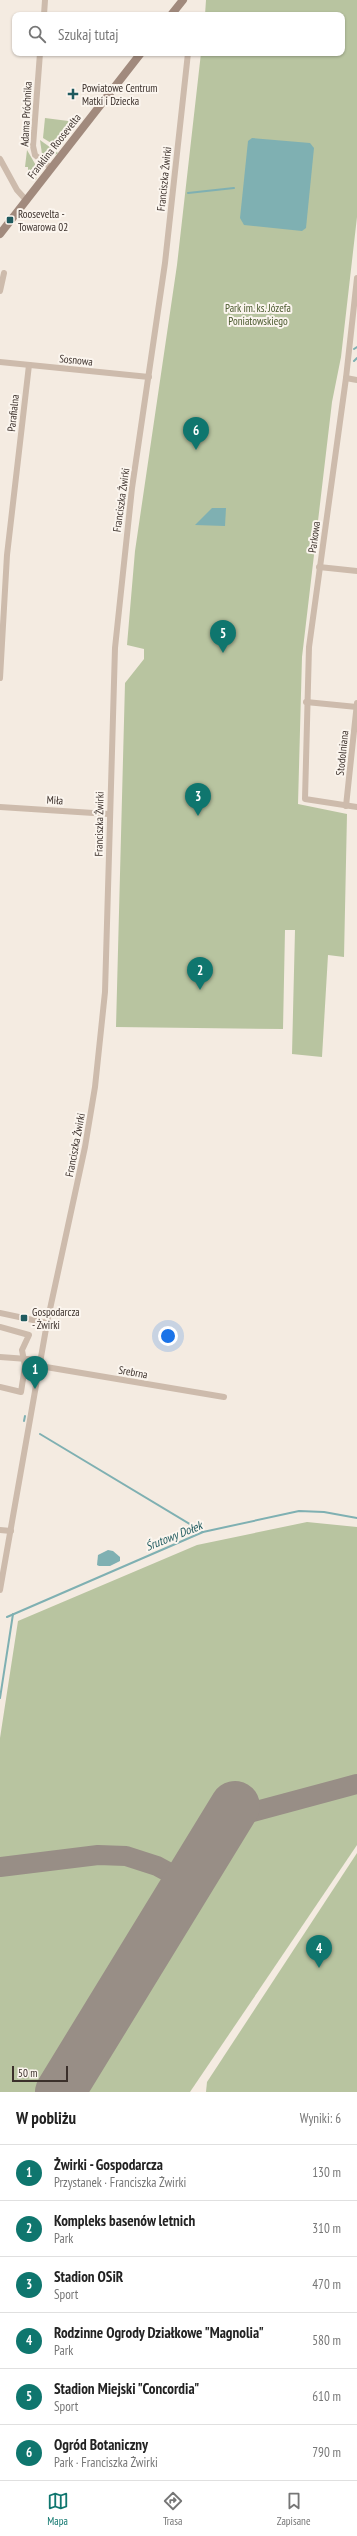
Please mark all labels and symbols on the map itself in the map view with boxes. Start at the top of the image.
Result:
street label: Adama Próchnika [17,81,35,147]
place label: Powiatowe Centrum Matki i Dziecka [82,81,158,108]
marker: Powiatowe Centrum Matki i Dziecka [67,88,79,100]
street label: Franklina Roosevelta [24,111,84,181]
street label: Franciszka Żwirki [154,146,174,212]
place label: Roosevelta - Towarowa 02 [18,207,68,234]
marker: Roosevelta - Towarowa 02 [5,215,15,225]
park label: Park im. ks. Józefa Poniatowskiego [225,301,291,328]
street label: Sosnowa [59,351,93,369]
street label: Parafialna [4,394,22,432]
pin: 6 [183,417,209,450]
street label: Franciszka Żwirki [110,467,132,533]
street label: Parkowa [305,520,323,554]
pin: 5 [210,620,236,653]
street label: Stodolniana [333,730,351,776]
pin: 3 [185,783,211,816]
street label: Franciszka Żwirki [91,792,107,856]
street label: Miła [46,793,64,807]
pin: 2 [187,957,213,990]
street label: Franciszka Żwirki [62,1112,88,1178]
place label: Gospodarcza - Żwirki [32,1305,80,1332]
marker: Gospodarcza - Żwirki [19,1313,29,1323]
your location [158,1326,178,1346]
pin: 1 [22,1356,48,1389]
street label: Srebrna [117,1363,149,1381]
water label: Śrutowy Dołek [143,1517,206,1554]
pin: 4 [306,1935,332,1968]
scale bar [12,2064,68,2083]

